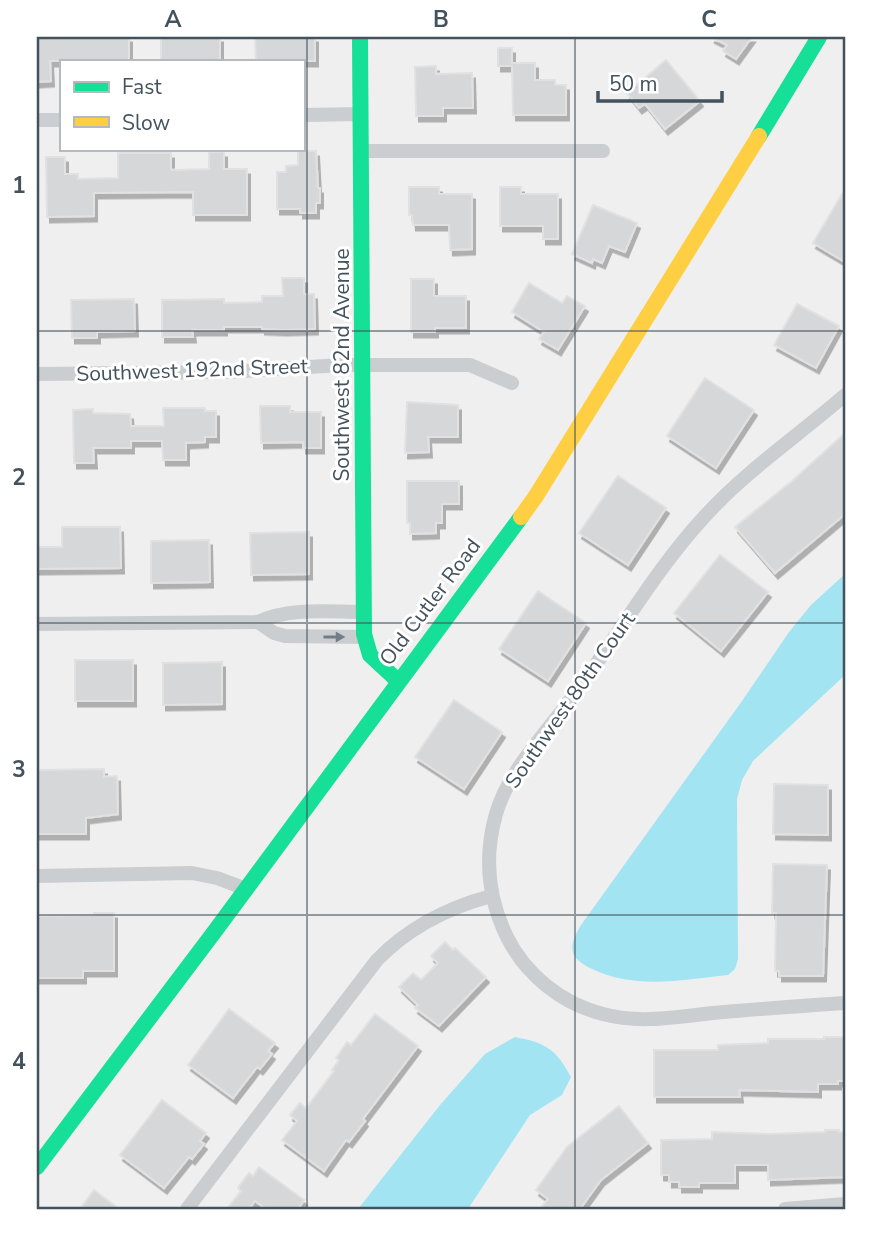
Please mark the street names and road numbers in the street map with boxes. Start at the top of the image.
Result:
street label: Southwest 82nd Avenue [328,248,356,482]
street label: Southwest 192nd Street [76,352,309,388]
street label: Old Cutler Road [373,533,487,671]
street label: Southwest 80th Court [499,606,642,794]

